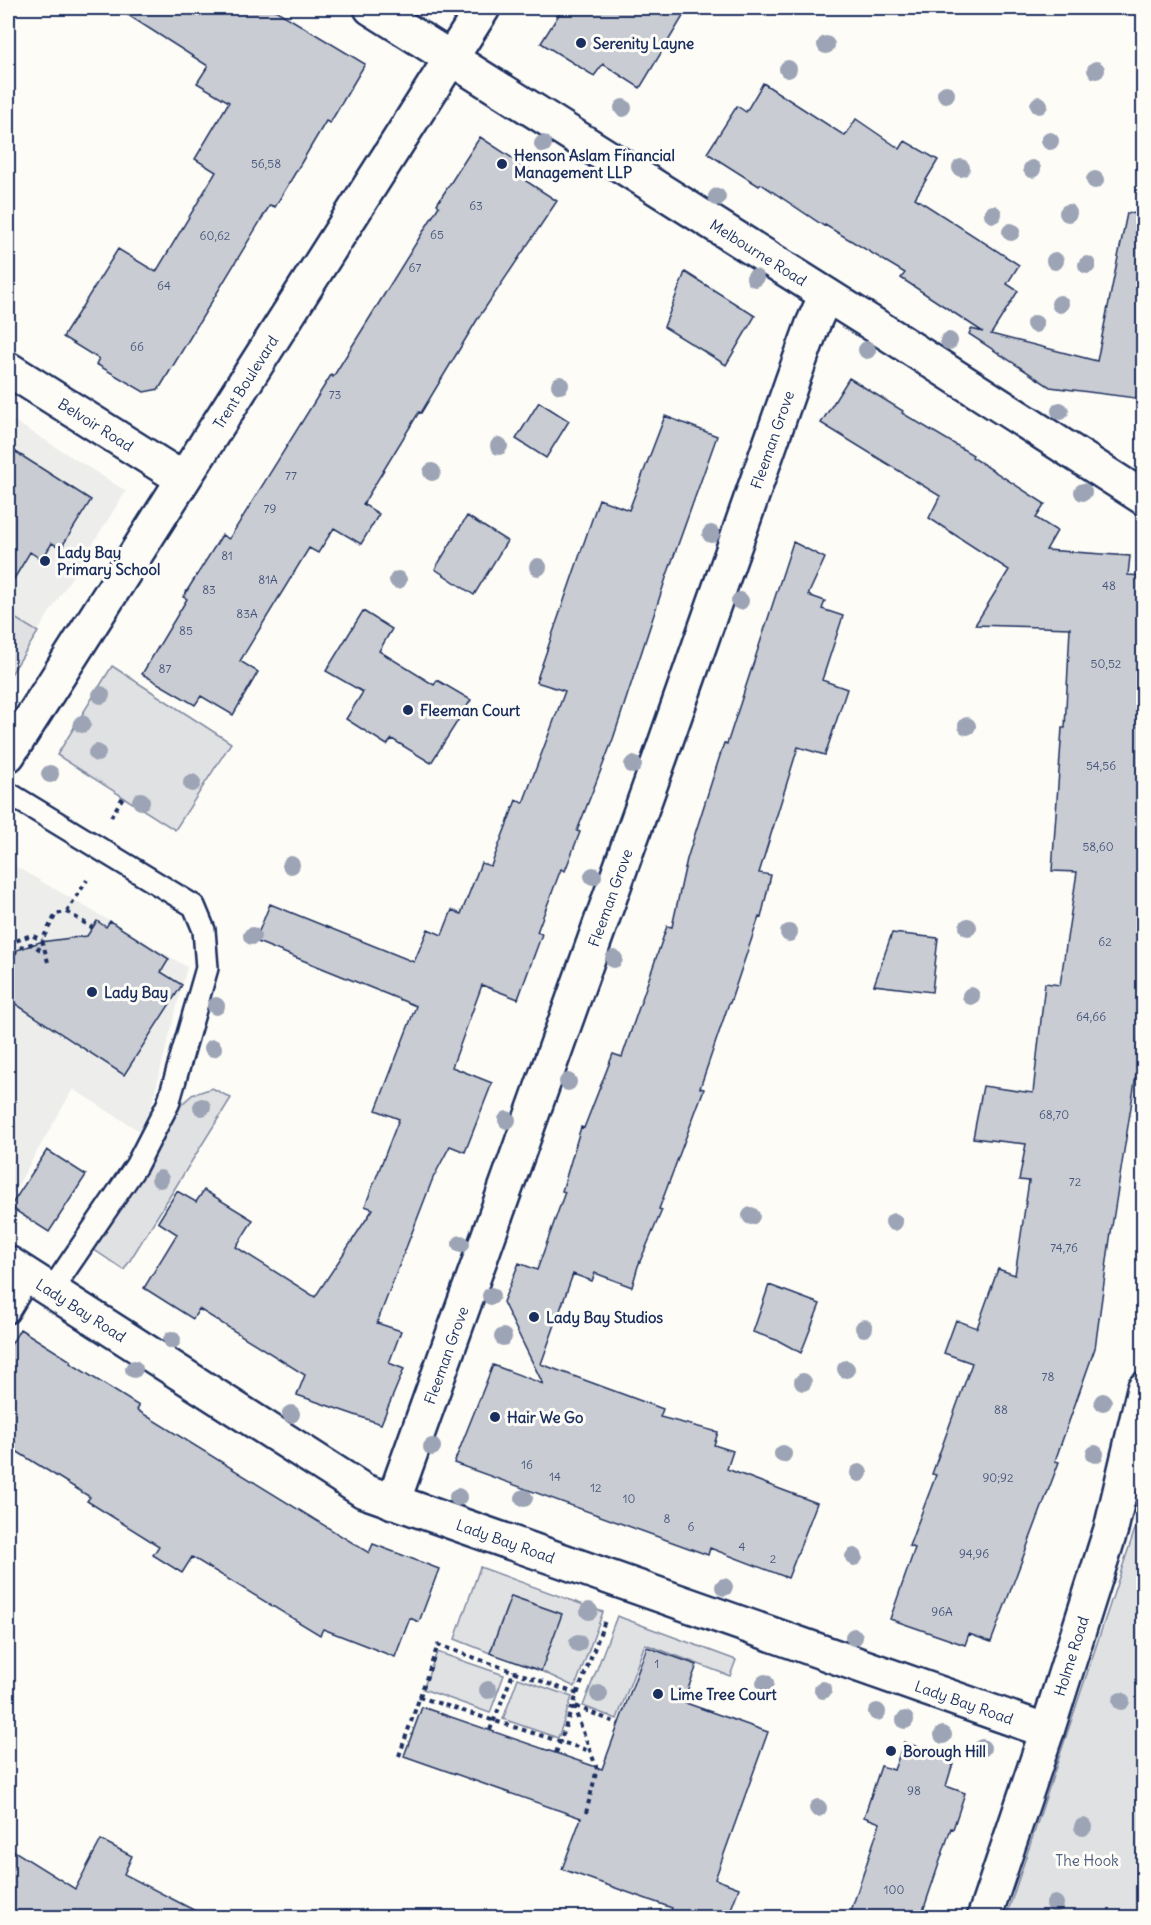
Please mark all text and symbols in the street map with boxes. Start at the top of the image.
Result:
place label: Serenity Layne [593,34,694,54]
marker: Serenity Layne [574,36,588,50]
place label: Henson Aslam Financial Management LLP [514,146,675,183]
house number: 56,58 [251,156,281,171]
marker: Henson Aslam Financial Management LLP [495,157,509,171]
house number: 63 [469,198,483,213]
street label: Melbourne Road [707,215,811,290]
house number: 65 [430,227,444,242]
house number: 60,62 [200,228,231,243]
house number: 67 [409,260,422,275]
house number: 64 [157,278,171,293]
street label: Trent Boulevard [208,332,282,432]
house number: 66 [130,339,144,354]
house number: 73 [329,387,342,402]
street label: Fleeman Grove [746,388,798,491]
street label: Belvoir Road [55,394,137,455]
house number: 77 [285,468,297,483]
house number: 79 [264,501,276,516]
place label: Lady Bay Primary School [57,543,160,580]
house number: 81 [221,548,233,563]
marker: Lady Bay Primary School [38,554,52,568]
house number: 81A [258,572,278,587]
house number: 48 [1102,578,1116,593]
house number: 83 [202,582,216,597]
house number: 83A [236,606,258,621]
house number: 85 [179,623,193,638]
house number: 50,52 [1091,656,1122,671]
house number: 87 [159,661,172,676]
place label: Fleeman Court [420,701,521,720]
marker: Fleeman Court [401,703,415,717]
house number: 54,56 [1086,758,1116,773]
house number: 58,60 [1082,839,1114,854]
street label: Fleeman Grove [584,846,636,949]
house number: 62 [1098,934,1112,949]
place label: Lady Bay [104,983,168,1003]
marker: Lady Bay [85,985,99,999]
house number: 64,66 [1076,1009,1106,1024]
house number: 68,70 [1039,1107,1069,1122]
house number: 72 [1069,1174,1082,1189]
house number: 74,76 [1050,1240,1078,1255]
street label: Lady Bay Road [33,1274,130,1346]
street label: Fleeman Grove [419,1304,472,1407]
place label: Lady Bay Studios [546,1308,663,1328]
marker: Lady Bay Studios [527,1310,541,1324]
house number: 78 [1042,1369,1054,1384]
house number: 88 [994,1402,1008,1417]
place label: Hair We Go [507,1408,584,1427]
marker: Hair We Go [488,1410,502,1424]
house number: 16 [521,1457,533,1472]
house number: 14 [549,1469,561,1484]
house number: 90;92 [982,1470,1014,1485]
house number: 12 [590,1480,602,1495]
house number: 10 [623,1491,635,1506]
house number: 8 [664,1511,671,1526]
street label: Lady Bay Road [454,1515,558,1567]
house number: 6 [688,1519,695,1534]
house number: 4 [739,1539,746,1554]
house number: 94,96 [959,1546,989,1561]
house number: 2 [770,1551,777,1566]
house number: 96A [931,1604,953,1619]
street label: Holme Road [1049,1614,1092,1698]
house number: 1 [655,1656,659,1671]
street label: Lady Bay Road [912,1676,1016,1728]
place label: Lime Tree Court [670,1685,778,1704]
marker: Lime Tree Court [651,1687,665,1701]
place label: Borough Hill [903,1742,986,1762]
marker: Borough Hill [884,1744,898,1758]
house number: 98 [907,1783,921,1798]
park label: The Hook [1055,1851,1119,1870]
house number: 100 [884,1882,904,1897]

